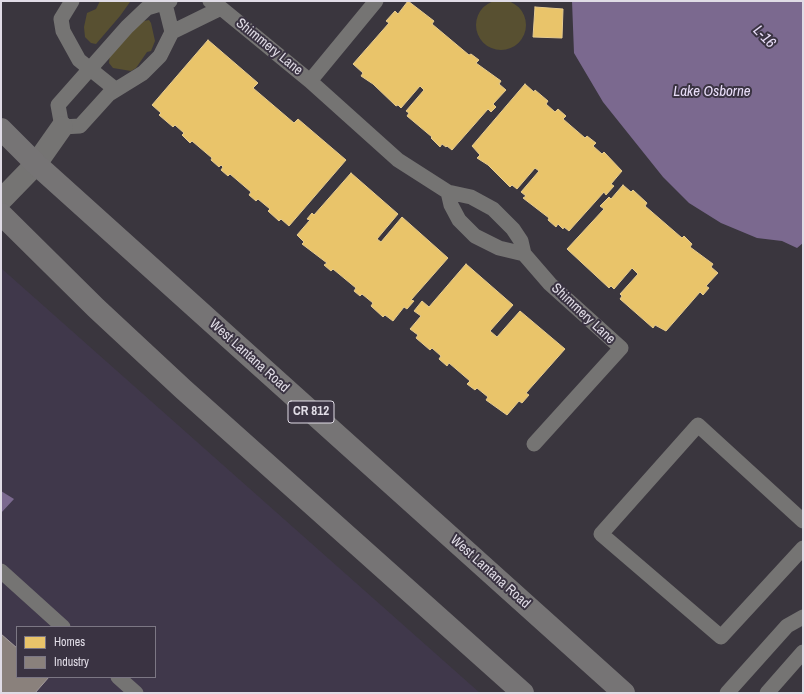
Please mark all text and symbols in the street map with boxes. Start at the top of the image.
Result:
street label: Shimmery Lane [232,15,306,79]
water label: L-16 [749,22,779,52]
water label: Lake Osborne [673,83,751,101]
street label: Shimmery Lane [548,280,618,348]
street label: West Lantana Road [206,316,292,396]
road number: CR 812 [288,401,334,423]
street label: West Lantana Road [447,532,533,612]
legend [16,626,156,678]
text: Homes [54,634,85,650]
text: Industry [54,654,89,670]

